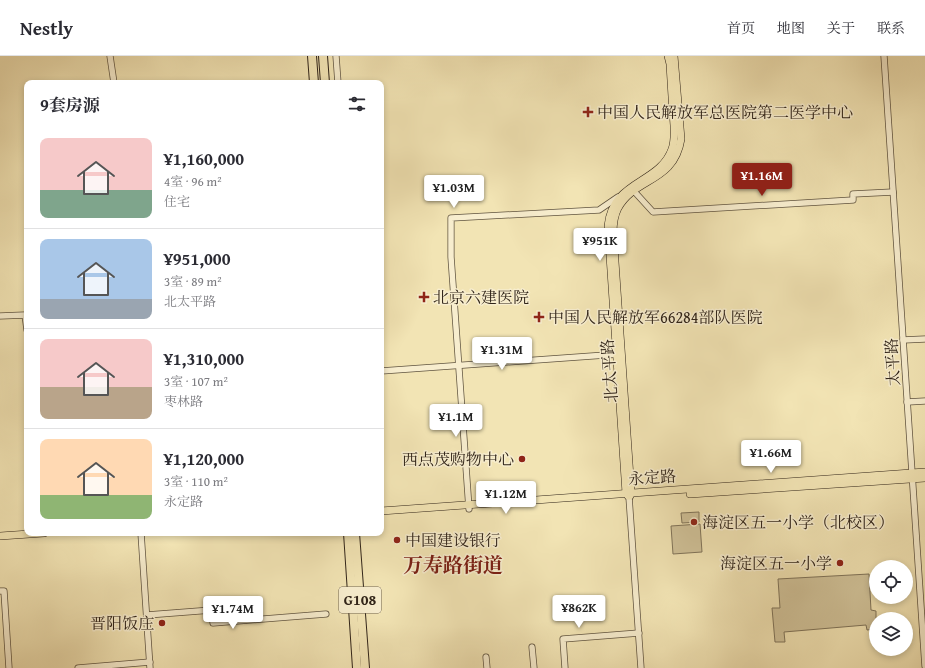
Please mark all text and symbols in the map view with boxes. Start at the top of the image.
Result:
text: Nestly [20,14,73,42]
text: 首页 [727,18,755,38]
text: 地图 [777,18,805,38]
text: 关于 [827,18,855,38]
text: 联系 [877,18,905,38]
text: 9套房源 [40,92,100,117]
icon: filters [346,93,368,115]
place label: 中国人民解放军总医院第二医学中心 [597,100,853,124]
marker: 中国人民解放军总医院第二医学中心 [582,106,594,118]
text: ¥1,160,000 [164,146,244,171]
icon: home [72,154,120,202]
pin: ¥1.16M [729,163,795,197]
text: ¥1.16M [741,166,783,185]
text: 4室 · 96 m² [164,172,222,191]
pin: ¥1.03M [421,175,487,209]
text: ¥1.03M [433,178,475,197]
text: 住宅 [164,192,190,211]
pin: ¥951K [572,228,628,262]
text: ¥951K [582,231,618,250]
text: ¥951,000 [164,246,230,271]
icon: home [72,255,120,303]
text: 3室 · 89 m² [164,272,222,291]
place label: 北京六建医院 [433,285,529,309]
marker: 北京六建医院 [418,291,430,303]
text: 北太平路 [164,292,216,311]
place label: 中国人民解放军66284部队医院 [548,305,763,329]
marker: 中国人民解放军66284部队医院 [533,311,545,323]
pin: ¥1.31M [469,337,535,371]
street label: 太平路 [879,337,905,387]
street label: 北太平路 [595,338,623,404]
text: ¥1.31M [481,340,523,359]
text: ¥1,310,000 [164,346,244,371]
icon: home [72,355,120,403]
text: 3室 · 107 m² [164,372,228,391]
text: 枣林路 [164,392,203,411]
pin: ¥1.1M [428,404,484,438]
text: ¥1.1M [438,407,474,426]
pin: ¥1.66M [738,440,804,474]
text: ¥1.66M [750,443,792,462]
text: ¥1,120,000 [164,446,244,471]
place label: 西点茂购物中心 [402,447,514,471]
marker: 西点茂购物中心 [517,454,527,464]
icon: home [72,455,120,503]
street label: 永定路 [627,463,677,491]
text: 3室 · 110 m² [164,472,228,491]
pin: ¥1.12M [473,481,539,515]
text: ¥1.12M [485,484,527,503]
text: 永定路 [164,492,203,511]
place label: 海淀区五一小学（北校区） [702,510,894,534]
marker: 海淀区五一小学（北校区） [689,517,699,527]
place label: 中国建设银行 [405,528,501,552]
marker: 中国建设银行 [392,535,402,545]
district label: 万寿路街道 [403,550,503,579]
place label: 海淀区五一小学 [720,551,832,575]
marker: 海淀区五一小学 [835,558,845,568]
map controls [869,560,913,656]
button: locate [869,560,913,604]
road number: G108 [339,587,381,613]
pin: ¥862K [551,595,607,629]
pin: ¥1.74M [200,596,266,630]
text: ¥862K [561,598,597,617]
text: ¥1.74M [212,599,254,618]
place label: 晋阳饭庄 [90,611,154,635]
button: layers [869,612,913,656]
marker: 晋阳饭庄 [157,618,167,628]

